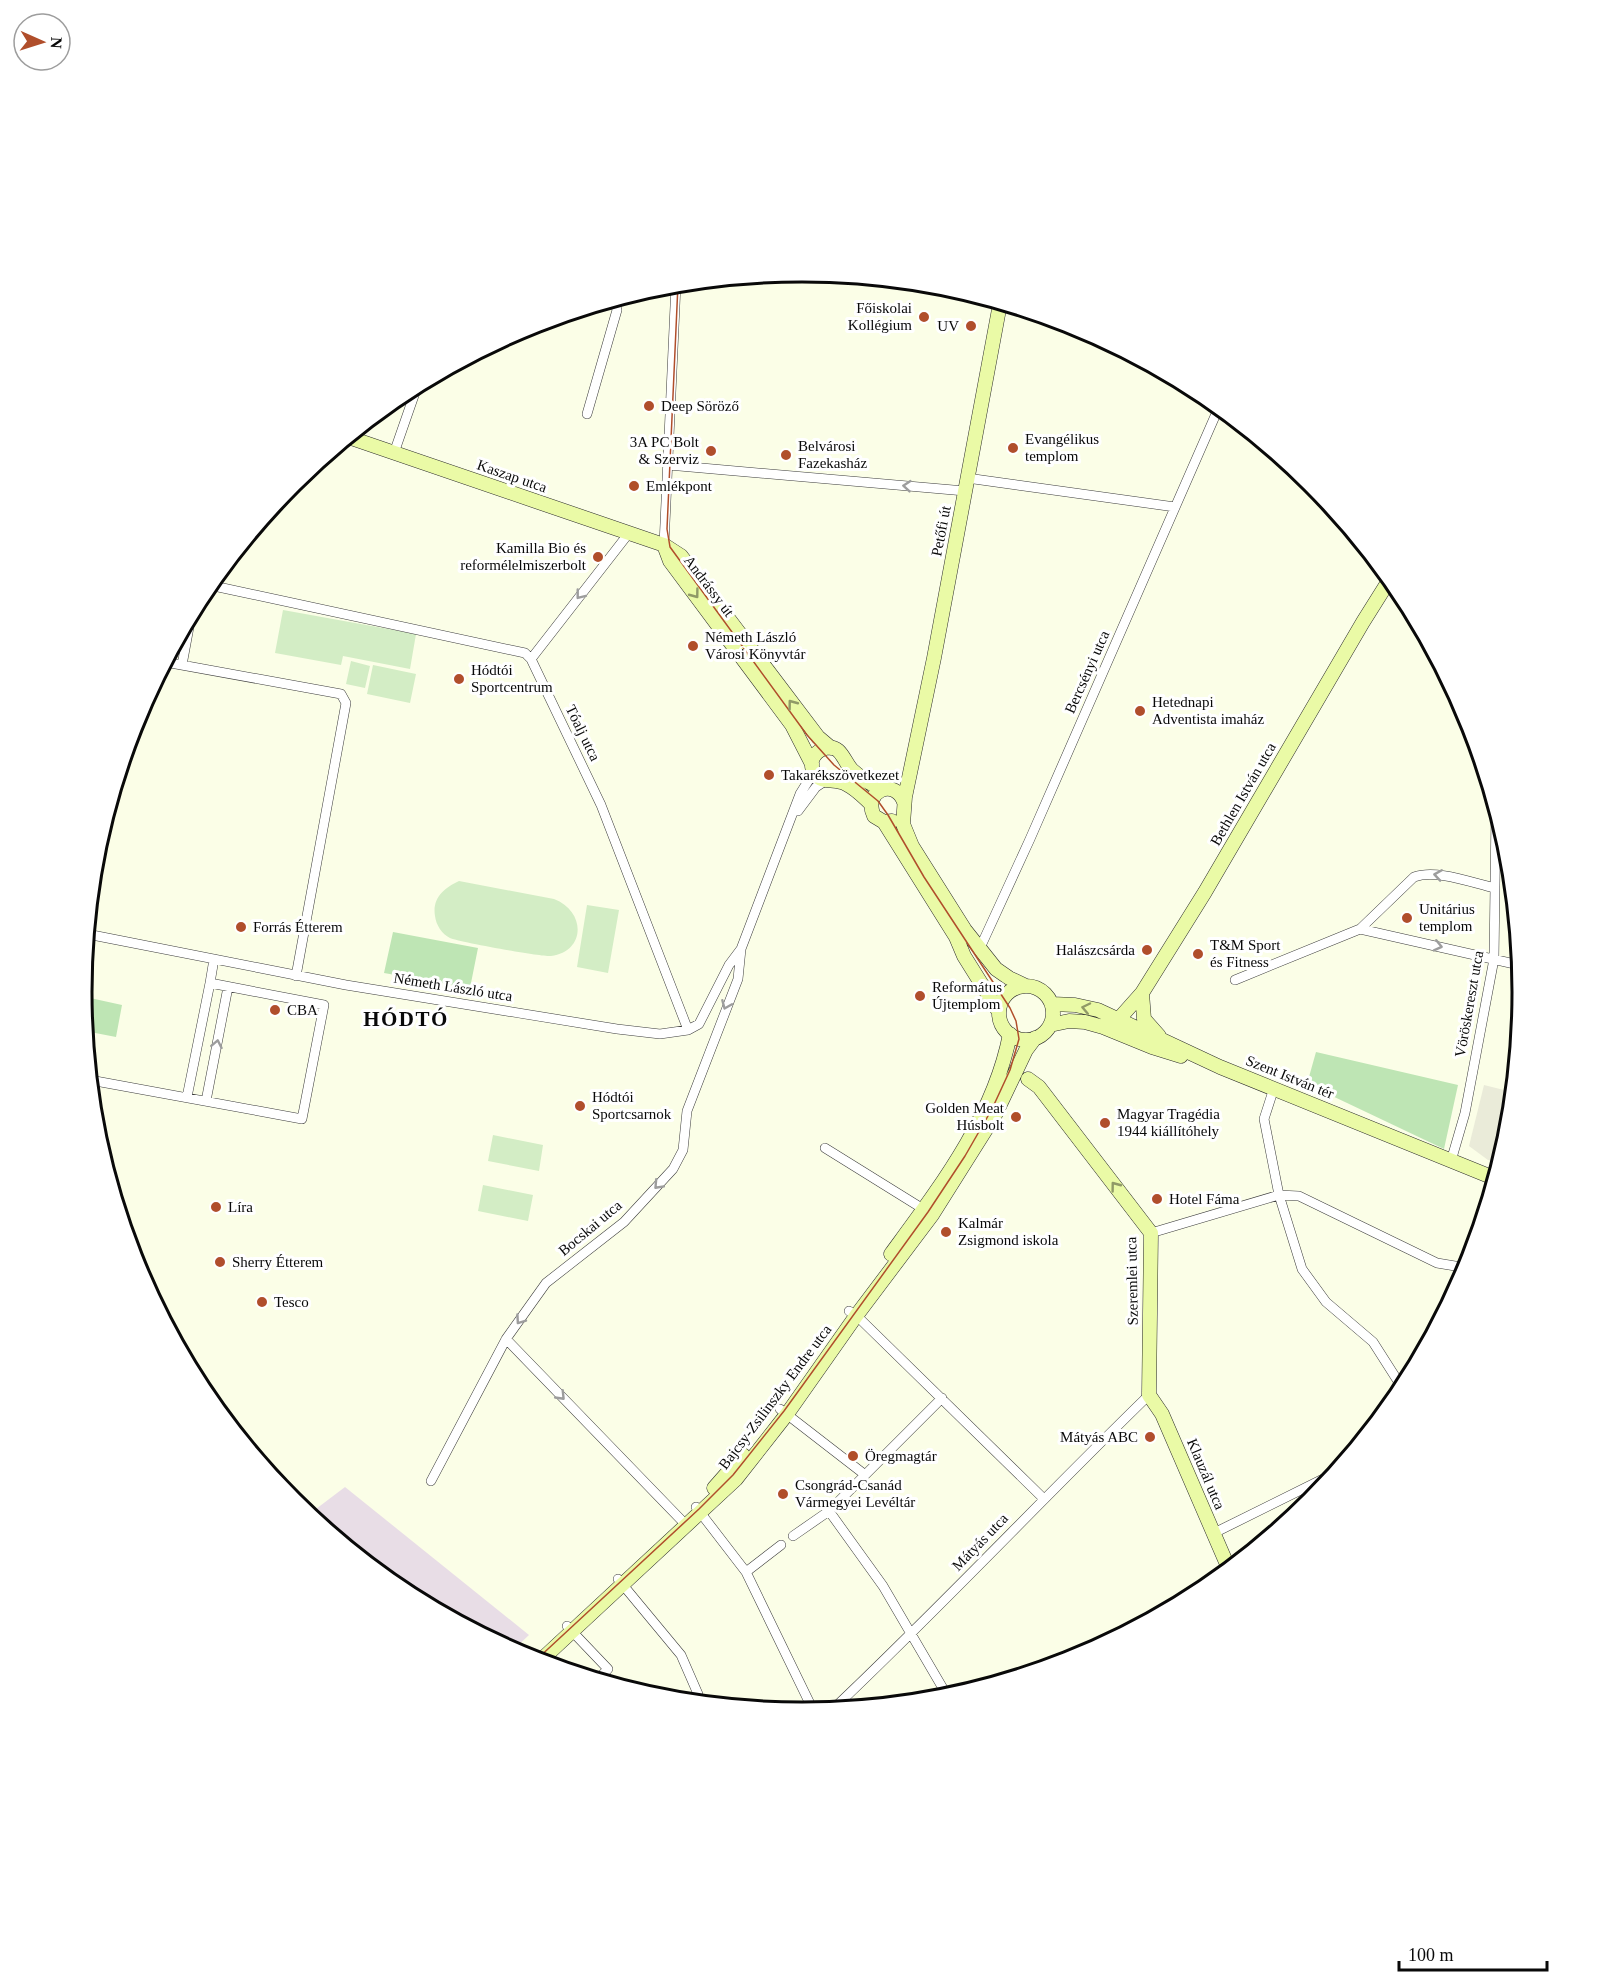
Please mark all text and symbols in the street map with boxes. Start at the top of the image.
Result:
north arrow [12,12,72,72]
text: N [48,37,65,49]
place label: Főiskolai Kollégium [848,300,912,333]
marker: Főiskolai Kollégium [917,310,931,324]
place label: UV [937,318,959,334]
marker: UV [964,319,978,333]
place label: Deep Söröző [661,398,739,414]
marker: Deep Söröző [642,399,656,413]
place label: Evangélikus templom [1025,431,1099,464]
place label: 3A PC Bolt & Szerviz [630,434,700,467]
place label: Belvárosi Fazekasház [798,438,867,471]
marker: Evangélikus templom [1006,441,1020,455]
marker: 3A PC Bolt & Szerviz [704,444,718,458]
marker: Belvárosi Fazekasház [779,448,793,462]
street label: Kaszap utca [475,457,549,496]
place label: Emlékpont [646,478,713,494]
marker: Emlékpont [627,479,641,493]
one-way arrow [902,480,911,493]
street label: Petőfi út [928,504,954,558]
place label: Kamilla Bio és reformélelmiszerbolt [460,540,587,573]
marker: Kamilla Bio és reformélelmiszerbolt [591,550,605,564]
street label: Andrássy út [681,552,738,620]
one-way arrow [687,588,698,599]
one-way arrow [576,589,587,600]
street label: Bercsényi utca [1062,628,1112,716]
place label: Németh László Városi Könyvtár [705,629,805,662]
marker: Németh László Városi Könyvtár [686,639,700,653]
place label: Hódtói Sportcentrum [471,662,553,695]
marker: Hódtói Sportcentrum [452,672,466,686]
place label: Hetednapi Adventista imaház [1152,694,1264,727]
one-way arrow [789,699,800,710]
street label: Tóalj utca [563,702,604,764]
marker: Hetednapi Adventista imaház [1133,704,1147,718]
street label: Bethlen István utca [1207,740,1279,848]
place label: Takarékszövetkezet [781,767,900,783]
marker: Takarékszövetkezet [762,768,776,782]
one-way arrow [1433,870,1442,882]
place label: Unitárius templom [1419,901,1475,934]
marker: Unitárius templom [1400,911,1414,925]
place label: Forrás Étterem [253,919,343,935]
marker: Forrás Étterem [234,920,248,934]
place label: T&M Sport és Fitness [1210,937,1281,970]
one-way arrow [1432,939,1442,952]
place label: Halászcsárda [1056,942,1135,958]
marker: Halászcsárda [1140,943,1154,957]
marker: T&M Sport és Fitness [1191,947,1205,961]
street label: Vöröskereszt utca [1452,949,1486,1059]
street label: Németh László utca [393,970,514,1004]
place label: Református Újtemplom [932,979,1002,1012]
marker: Református Újtemplom [913,989,927,1003]
one-way arrow [722,999,734,1010]
place label: CBA [287,1002,318,1018]
one-way arrow [1081,1002,1091,1015]
marker: CBA [268,1003,282,1017]
district label: HÓDTÓ [363,1007,449,1031]
one-way arrow [210,1039,223,1049]
street label: Szent István tér [1244,1052,1336,1102]
place label: Hódtói Sportcsarnok [592,1089,672,1122]
marker: Hódtói Sportcsarnok [573,1099,587,1113]
place label: Golden Meat Húsbolt [925,1100,1005,1133]
place label: Magyar Tragédia 1944 kiállítóhely [1117,1106,1220,1139]
marker: Golden Meat Húsbolt [1009,1110,1023,1124]
marker: Magyar Tragédia 1944 kiállítóhely [1098,1116,1112,1130]
one-way arrow [654,1178,665,1188]
one-way arrow [1112,1182,1123,1193]
place label: Hotel Fáma [1169,1191,1240,1207]
marker: Hotel Fáma [1150,1192,1164,1206]
street label: Bocskai utca [555,1197,625,1259]
place label: Líra [228,1199,253,1215]
marker: Líra [209,1200,223,1214]
place label: Kalmár Zsigmond iskola [958,1215,1059,1248]
marker: Kalmár Zsigmond iskola [939,1225,953,1239]
street label: Szeremlei utca [1123,1236,1141,1325]
place label: Sherry Étterem [232,1254,324,1270]
marker: Sherry Étterem [213,1255,227,1269]
place label: Tesco [274,1294,309,1310]
marker: Tesco [255,1295,269,1309]
one-way arrow [516,1313,527,1324]
street label: Bajcsy-Zsilinszky Endre utca [715,1321,835,1472]
one-way arrow [554,1389,565,1400]
place label: Mátyás ABC [1060,1429,1138,1445]
marker: Mátyás ABC [1143,1430,1157,1444]
street label: Klauzál utca [1184,1436,1228,1512]
place label: Öregmagtár [865,1448,937,1464]
marker: Öregmagtár [846,1449,860,1463]
place label: Csongrád-Csanád Vármegyei Levéltár [795,1477,915,1510]
marker: Csongrád-Csanád Vármegyei Levéltár [776,1487,790,1501]
street label: Mátyás utca [949,1510,1011,1574]
scale bar [1399,1934,1548,1972]
text: 100 m [1408,1945,1454,1965]

